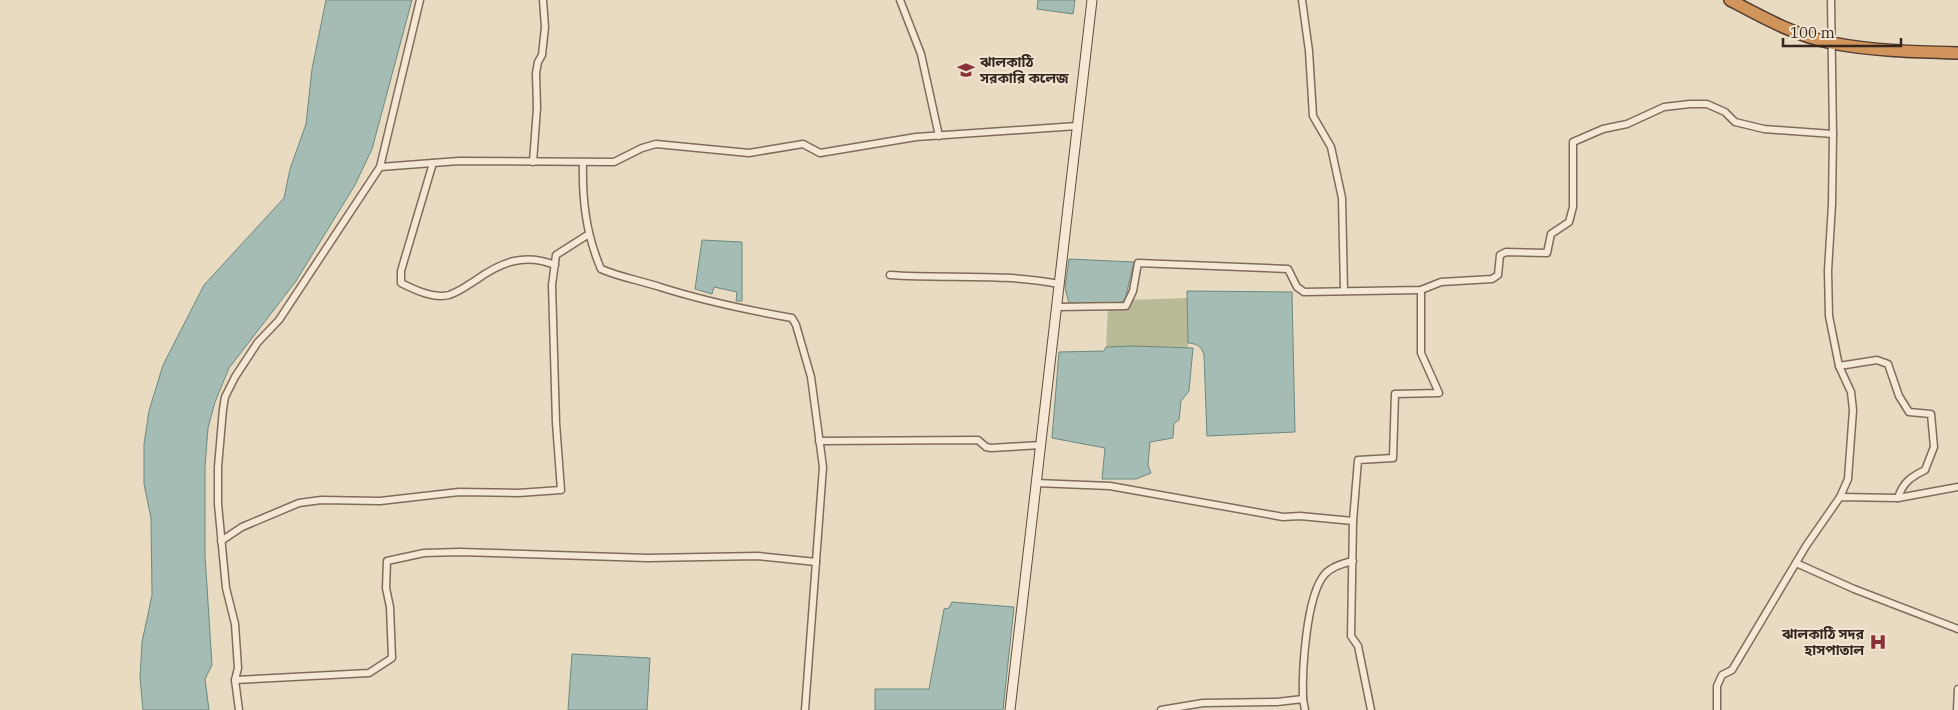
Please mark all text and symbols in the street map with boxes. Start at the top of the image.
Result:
scale bar [1783,15,1900,47]
text: 100 m [1790,23,1835,42]
place label: ঝালকাঠি সরকারি কলেজ [979,53,1069,87]
school or university icon: ঝালকাঠি সরকারি কলেজ [956,60,976,80]
place label: ঝালকাঠি সদর হাসপাতাল [1781,625,1865,659]
hospital icon: ঝালকাঠি সদর হাসপাতাল [1868,632,1888,652]

